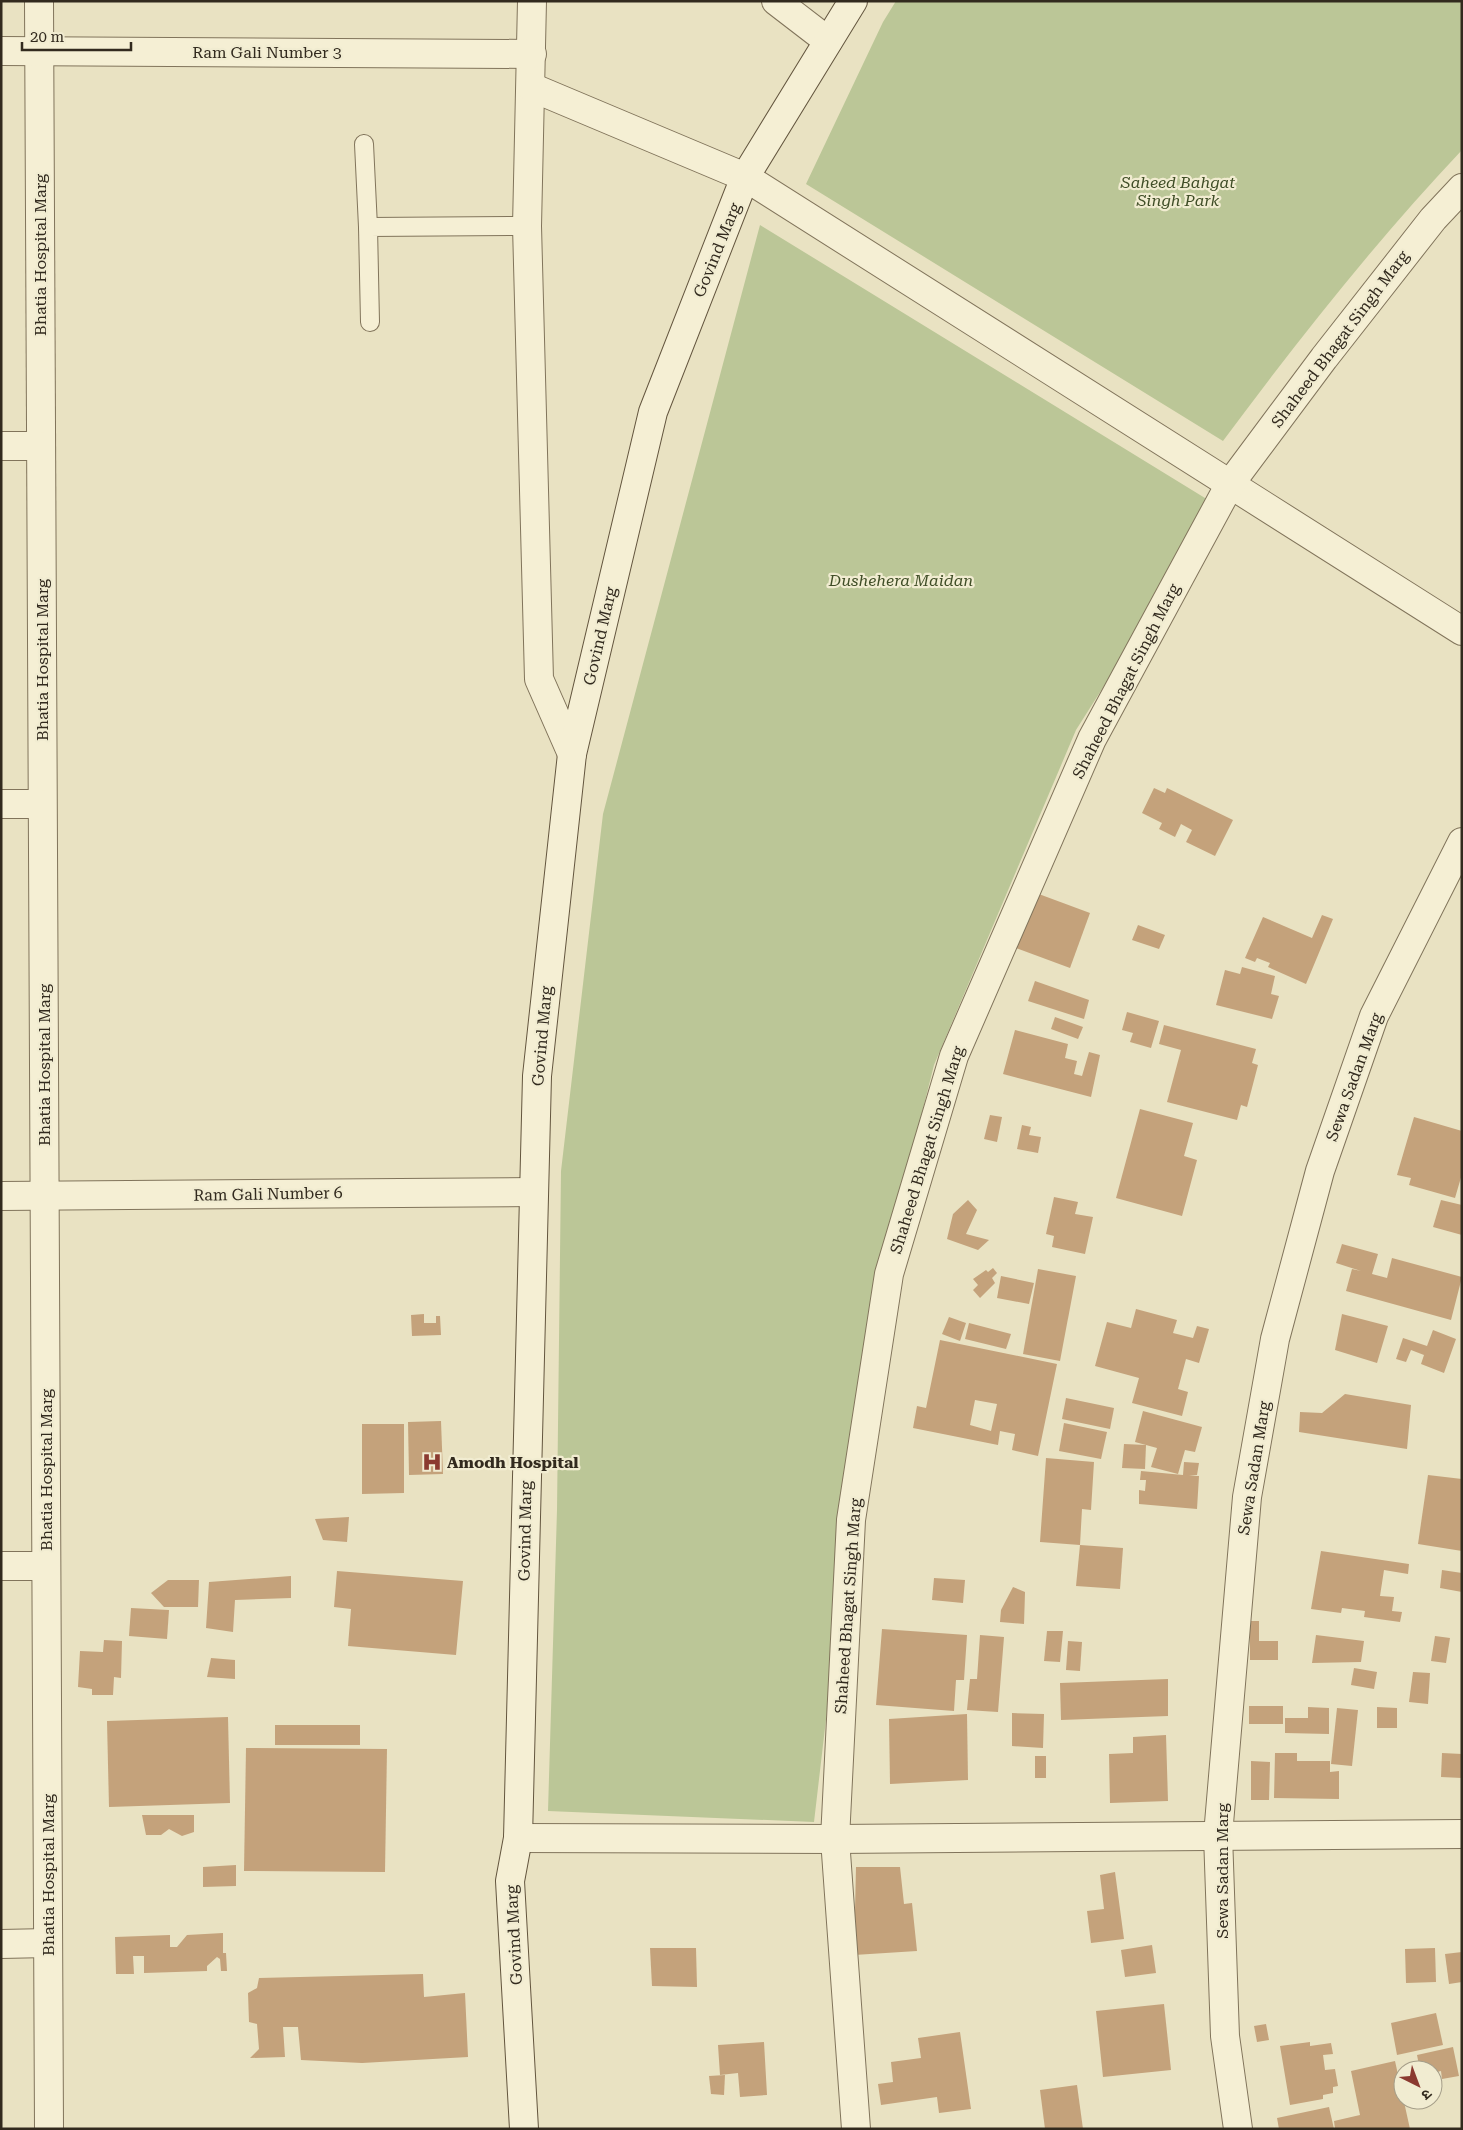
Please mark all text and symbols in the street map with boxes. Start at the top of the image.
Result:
scale bar [22,20,131,52]
text: 20 m [30,28,65,46]
street label: Ram Gali Number 3 [192,43,342,62]
street label: Bhatia Hospital Marg [31,173,50,336]
park label: Saheed Bahgat Singh Park [1120,173,1235,210]
street label: Govind Marg [689,199,745,300]
street label: Shaheed Bhagat Singh Marg [1267,246,1413,431]
park label: Dushehera Maidan [828,571,973,590]
street label: Bhatia Hospital Marg [33,578,52,741]
street label: Shaheed Bhagat Singh Marg [1068,579,1184,782]
street label: Govind Marg [579,584,621,687]
street label: Bhatia Hospital Marg [35,983,54,1146]
street label: Govind Marg [528,984,556,1087]
street label: Sewa Sadan Marg [1322,1009,1386,1144]
street label: Shaheed Bhagat Singh Marg [886,1043,968,1256]
street label: Ram Gali Number 6 [193,1183,343,1205]
street label: Bhatia Hospital Marg [37,1388,56,1551]
street label: Sewa Sadan Marg [1234,1399,1274,1536]
hospital icon: Amodh Hospital [421,1451,443,1473]
place label: Amodh Hospital [447,1453,579,1472]
street label: Govind Marg [515,1480,535,1581]
street label: Shaheed Bhagat Singh Marg [831,1496,865,1715]
street label: Bhatia Hospital Marg [39,1793,58,1956]
street label: Sewa Sadan Marg [1213,1802,1232,1939]
street label: Govind Marg [502,1883,526,1986]
north arrow [1393,2060,1443,2110]
text: उ [1418,2086,1435,2104]

